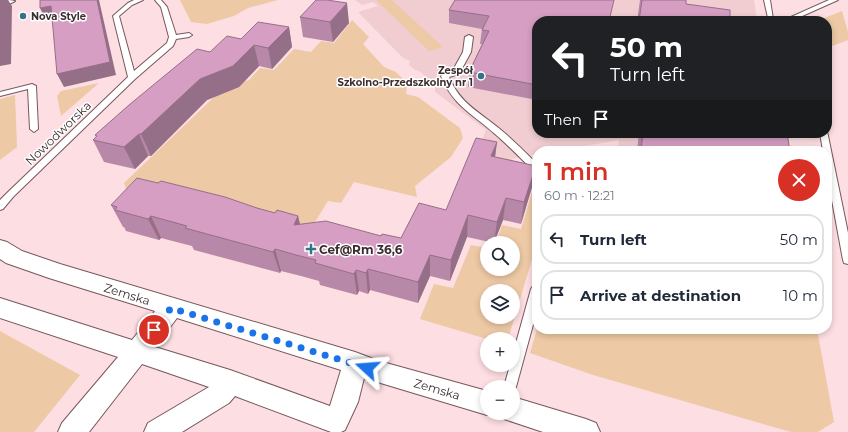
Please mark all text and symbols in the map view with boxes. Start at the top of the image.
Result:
place label: Nova Style [31,10,86,23]
marker: Nova Style [18,11,28,21]
text: 50 m [610,30,683,64]
icon: left [544,32,596,84]
place label: Zespół Szkolno-Przedszkolny nr 1 [338,64,474,89]
text: Turn left [610,64,685,86]
marker: Zespół Szkolno-Przedszkolny nr 1 [476,71,486,81]
street label: Nowodworska [22,98,94,168]
icon: arrive [590,108,612,130]
text: Then [544,110,582,129]
text: 1 min [544,157,608,186]
button: close [778,159,820,201]
text: 60 m · 12:21 [544,187,615,203]
icon: left [546,228,568,250]
text: Turn left [580,230,647,249]
text: 50 m [780,230,818,249]
map controls [480,236,520,420]
button: search [480,236,520,276]
place label: Cef@Rm 36,6 [319,242,403,257]
marker: Cef@Rm 36,6 [306,244,316,254]
street label: Zemska [102,280,152,308]
button: layers [480,284,520,324]
icon: arrive [546,284,568,306]
text: Arrive at destination [580,286,741,305]
text: 10 m [783,286,818,305]
pin [137,313,171,347]
icon: arrive [143,319,165,341]
button: + [480,332,520,372]
position arrow [346,347,388,389]
street label: Zemska [412,375,462,403]
button: − [480,380,520,420]

